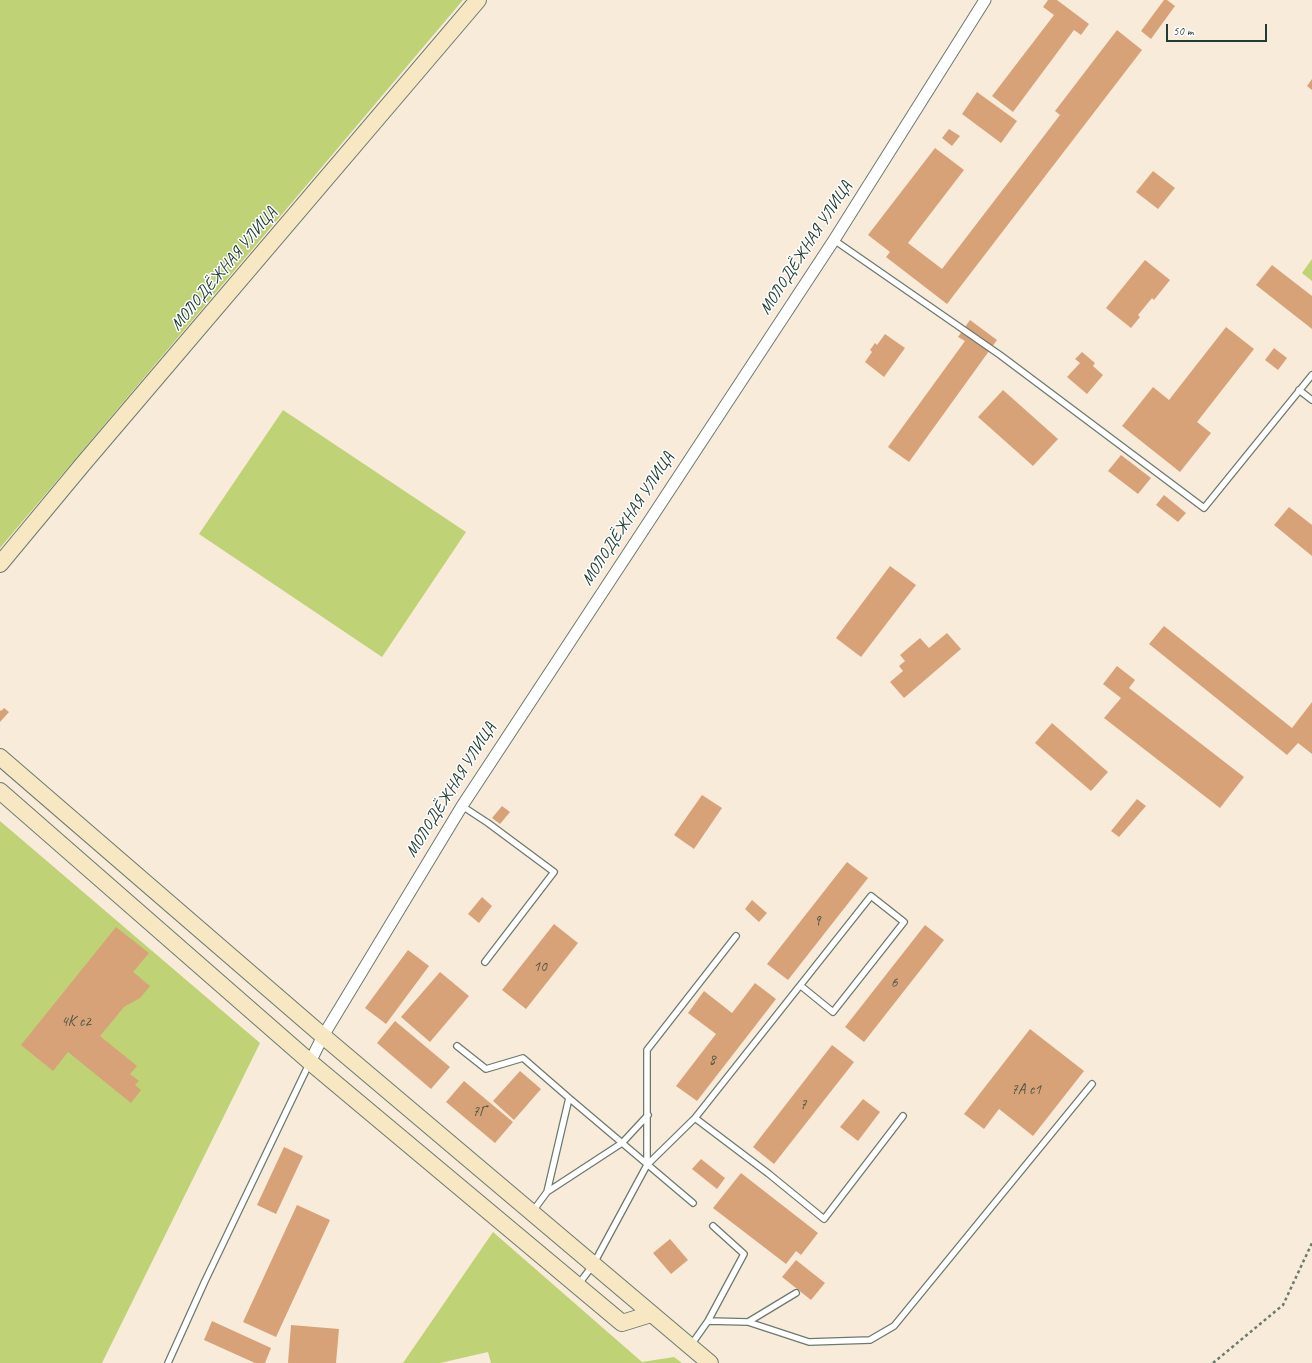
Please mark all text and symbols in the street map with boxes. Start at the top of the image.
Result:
scale bar [1168,16,1269,42]
text: 50 m [1173,23,1193,39]
street label: МОЛОДЁЖНАЯ УЛИЦА [755,178,857,318]
street label: МОЛОДЁЖНАЯ УЛИЦА [166,203,282,335]
street label: МОЛОДЁЖНАЯ УЛИЦА [577,449,679,589]
street label: МОЛОДЁЖНАЯ УЛИЦА [401,719,501,861]
house number: 9 [814,912,820,930]
house number: 10 [533,958,547,976]
house number: 6 [891,974,897,992]
house number: 4К с2 [61,1013,91,1031]
house number: 8 [709,1051,715,1069]
house number: 7А с1 [1011,1081,1041,1099]
house number: 7 [800,1096,806,1114]
house number: 7Г [472,1103,486,1121]

